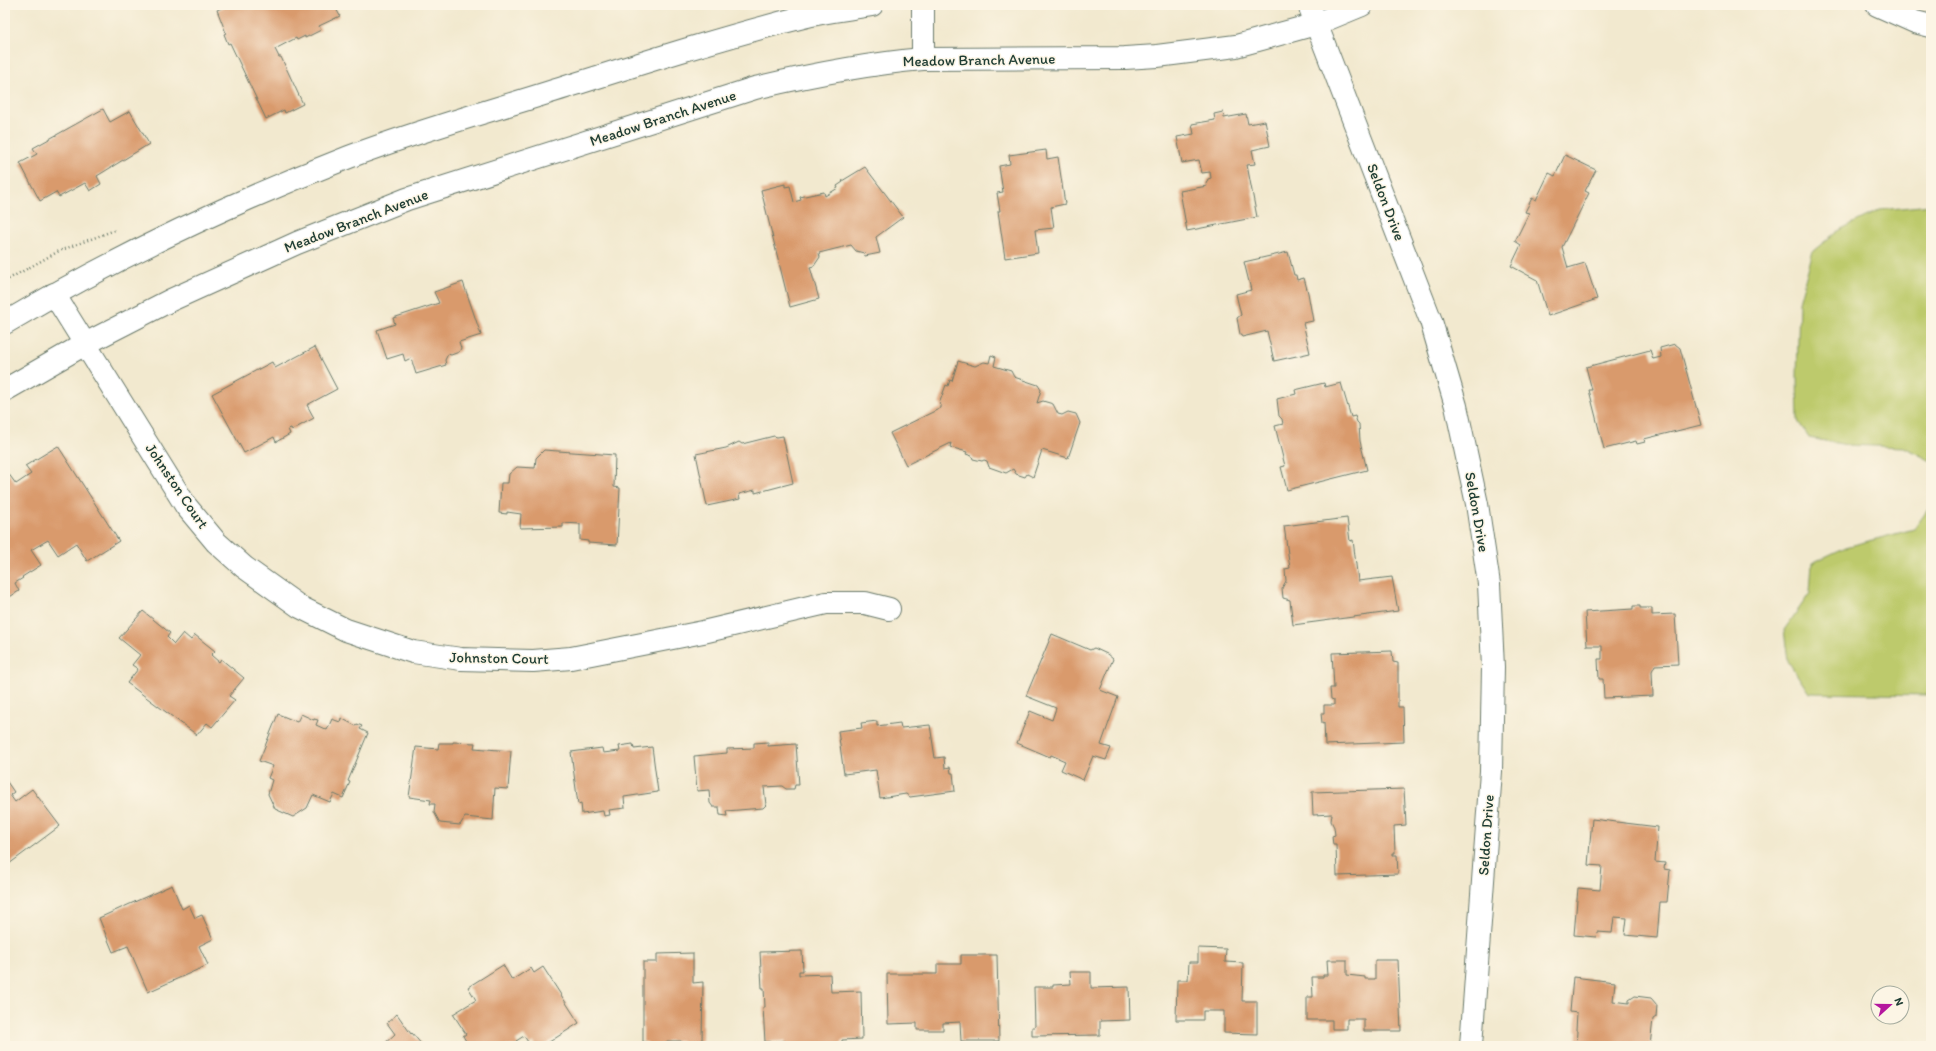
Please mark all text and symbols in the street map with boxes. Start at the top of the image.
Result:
street label: Meadow Branch Avenue [902,50,1056,70]
street label: Meadow Branch Avenue [588,86,738,150]
street label: Seldon Drive [1363,161,1409,243]
street label: Meadow Branch Avenue [281,185,431,257]
street label: Johnston Court [142,440,212,532]
street label: Seldon Drive [1461,470,1493,554]
street label: Johnston Court [449,648,549,668]
street label: Seldon Drive [1474,794,1498,876]
north arrow [1870,985,1910,1025]
text: N [1891,996,1906,1007]

